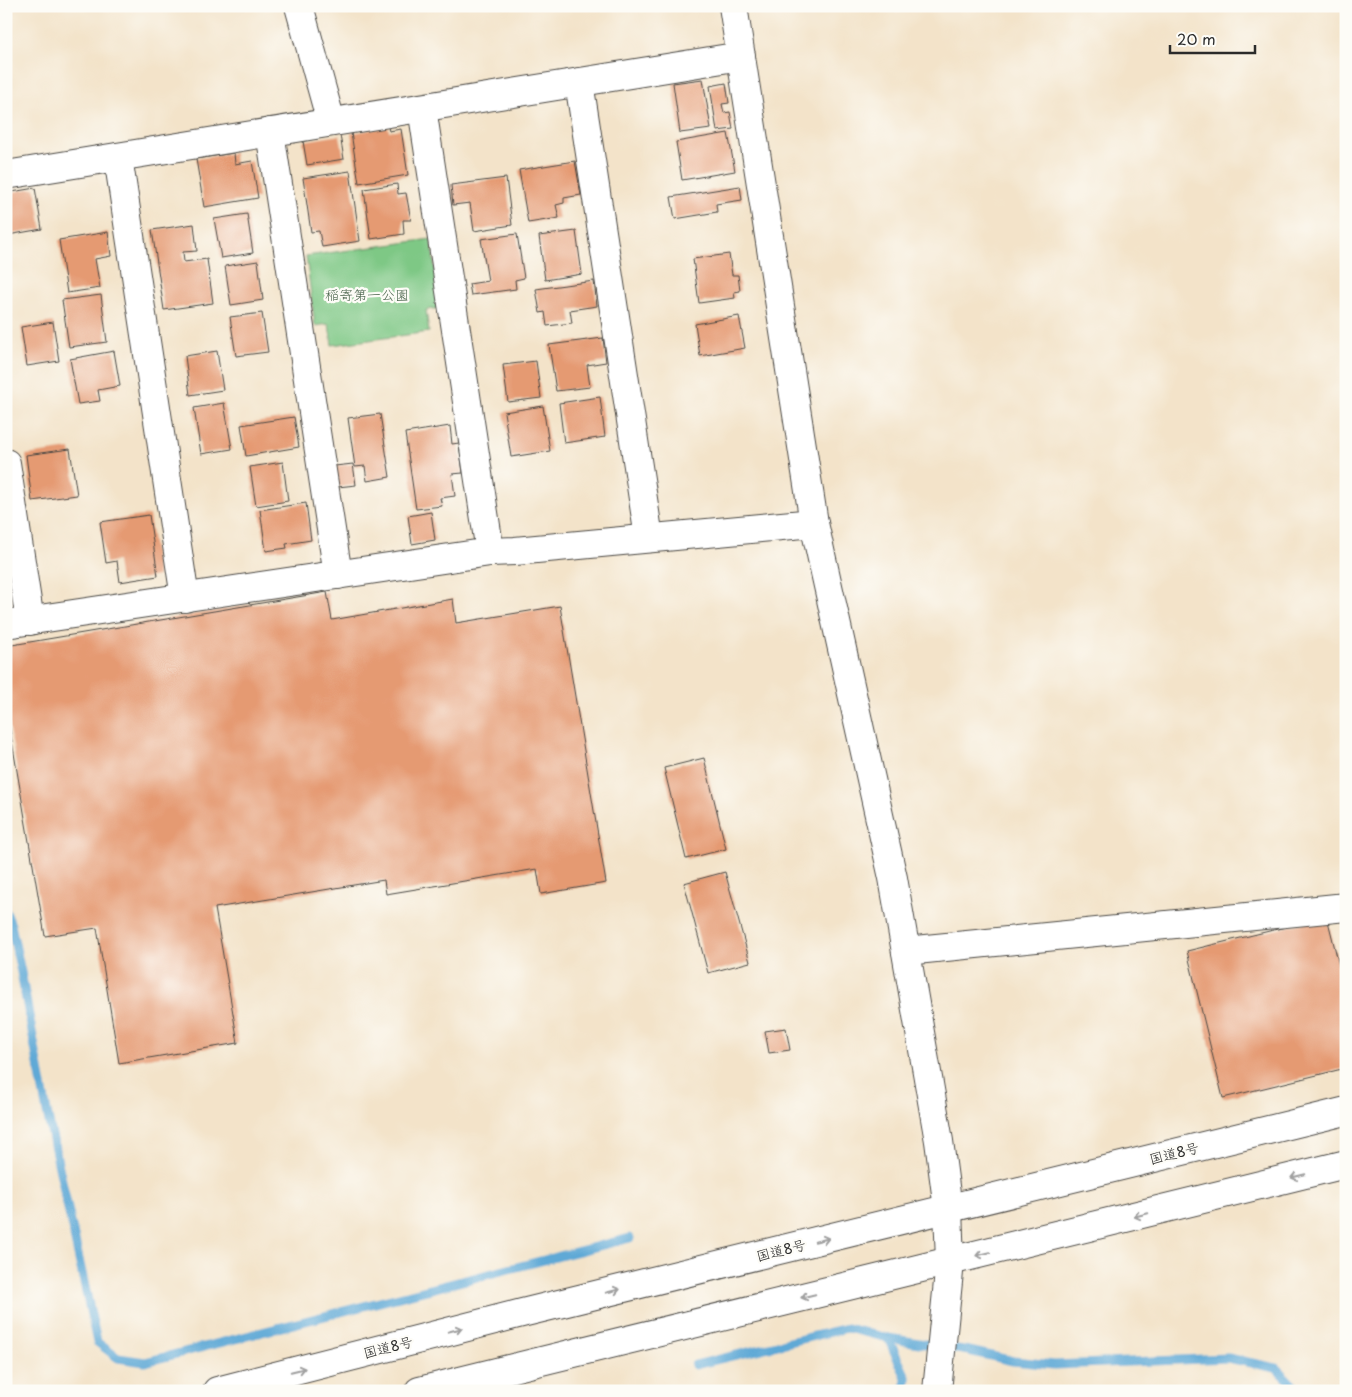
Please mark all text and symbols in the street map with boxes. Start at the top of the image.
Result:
scale bar [1170,22,1254,54]
text: 20 m [1177,27,1216,50]
park label: 稲寄第一公園 [325,284,409,305]
street label: 国道8号 [1147,1137,1201,1169]
one-way arrow [1291,1172,1307,1181]
one-way arrow [1133,1210,1149,1220]
street label: 国道8号 [754,1234,808,1266]
one-way arrow [813,1235,829,1244]
one-way arrow [975,1249,991,1259]
one-way arrow [604,1286,620,1295]
one-way arrow [800,1292,816,1301]
one-way arrow [447,1325,463,1334]
street label: 国道8号 [361,1331,415,1363]
one-way arrow [289,1365,305,1374]

